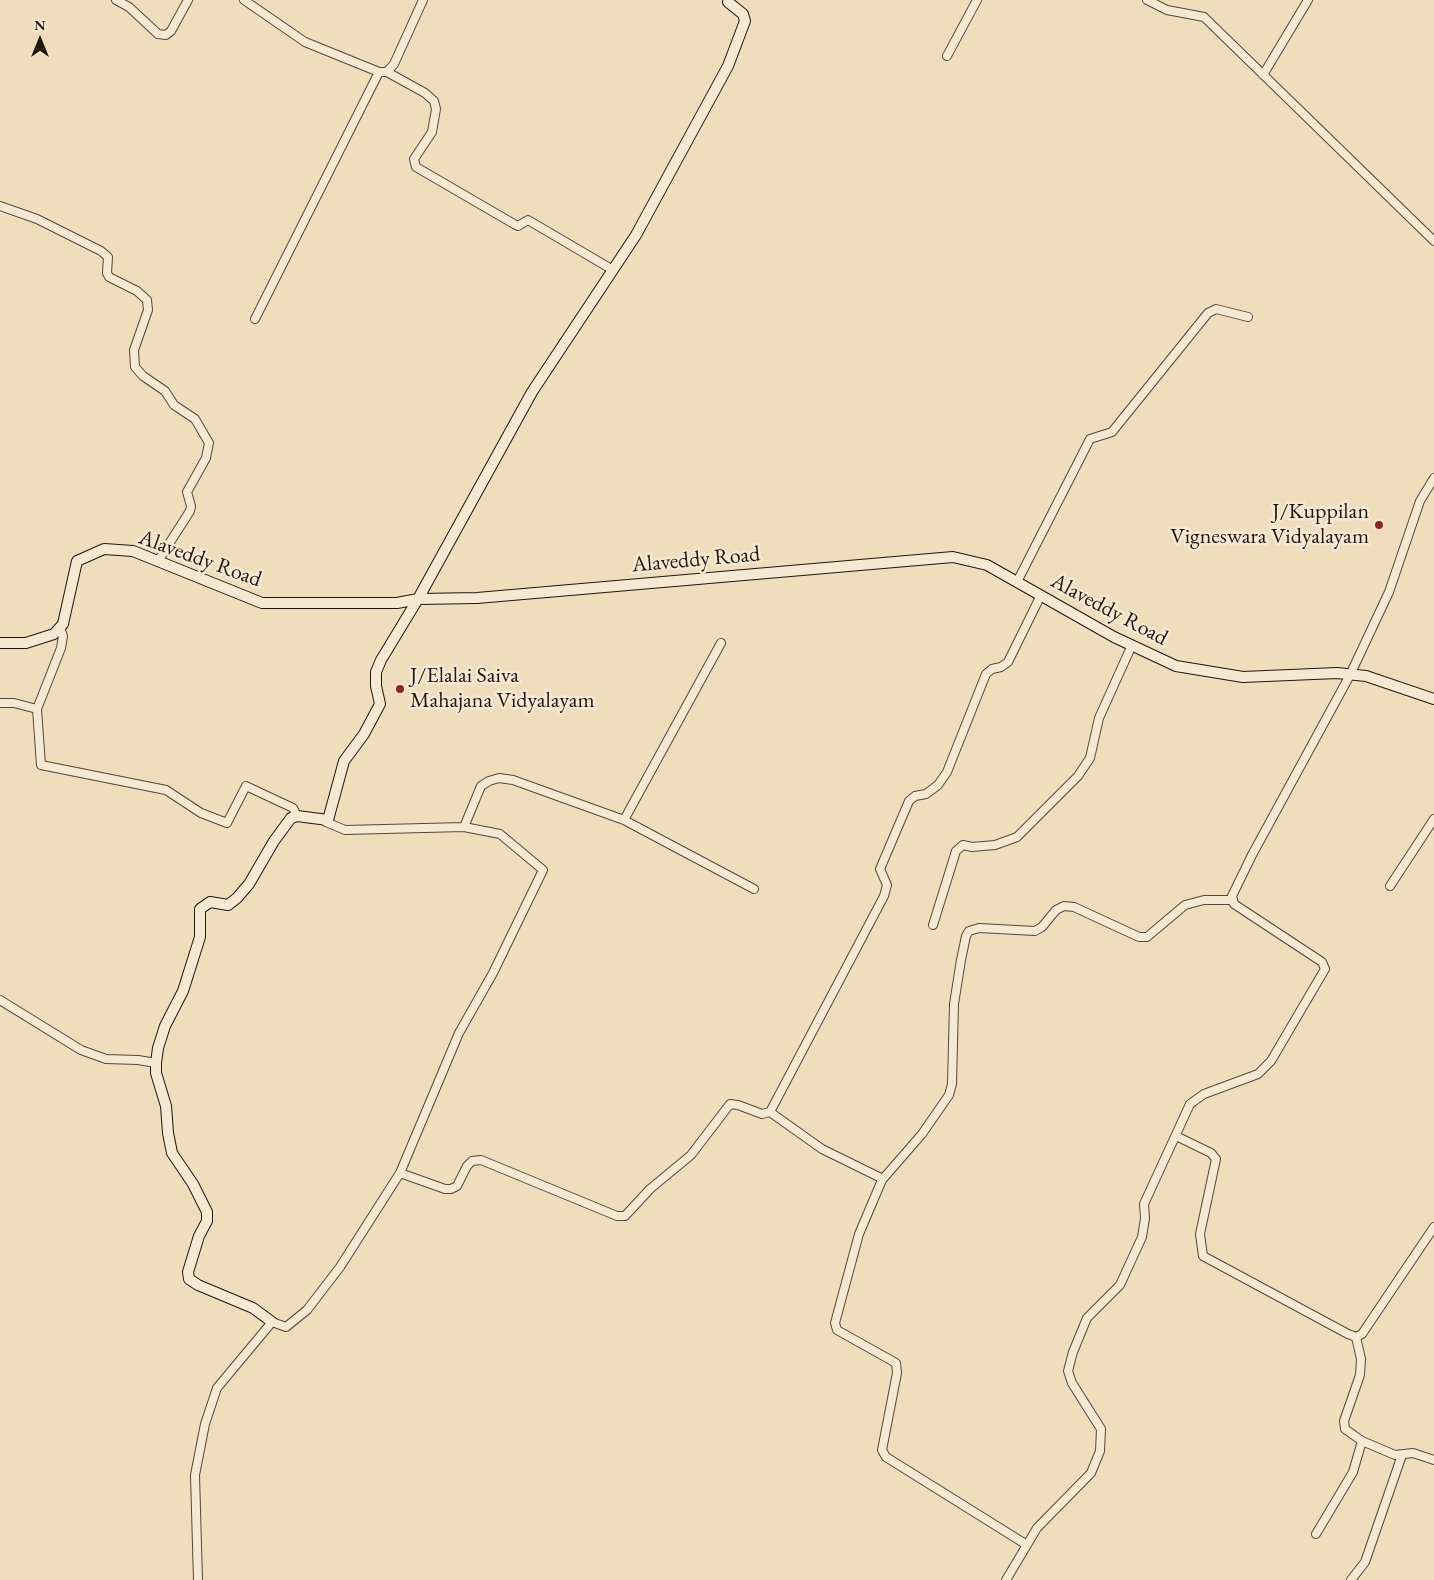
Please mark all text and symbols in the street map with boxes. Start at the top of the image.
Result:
north arrow [15,15,65,65]
text: N [34,16,46,34]
place label: J/Kuppilan Vigneswara Vidyalayam [1170,499,1369,550]
marker: J/Kuppilan Vigneswara Vidyalayam [1373,519,1385,531]
street label: Alaveddy Road [135,525,265,593]
street label: Alaveddy Road [631,541,761,579]
street label: Alaveddy Road [1046,568,1172,652]
place label: J/Elalai Saiva Mahajana Vidyalayam [410,663,595,714]
marker: J/Elalai Saiva Mahajana Vidyalayam [394,683,406,695]

